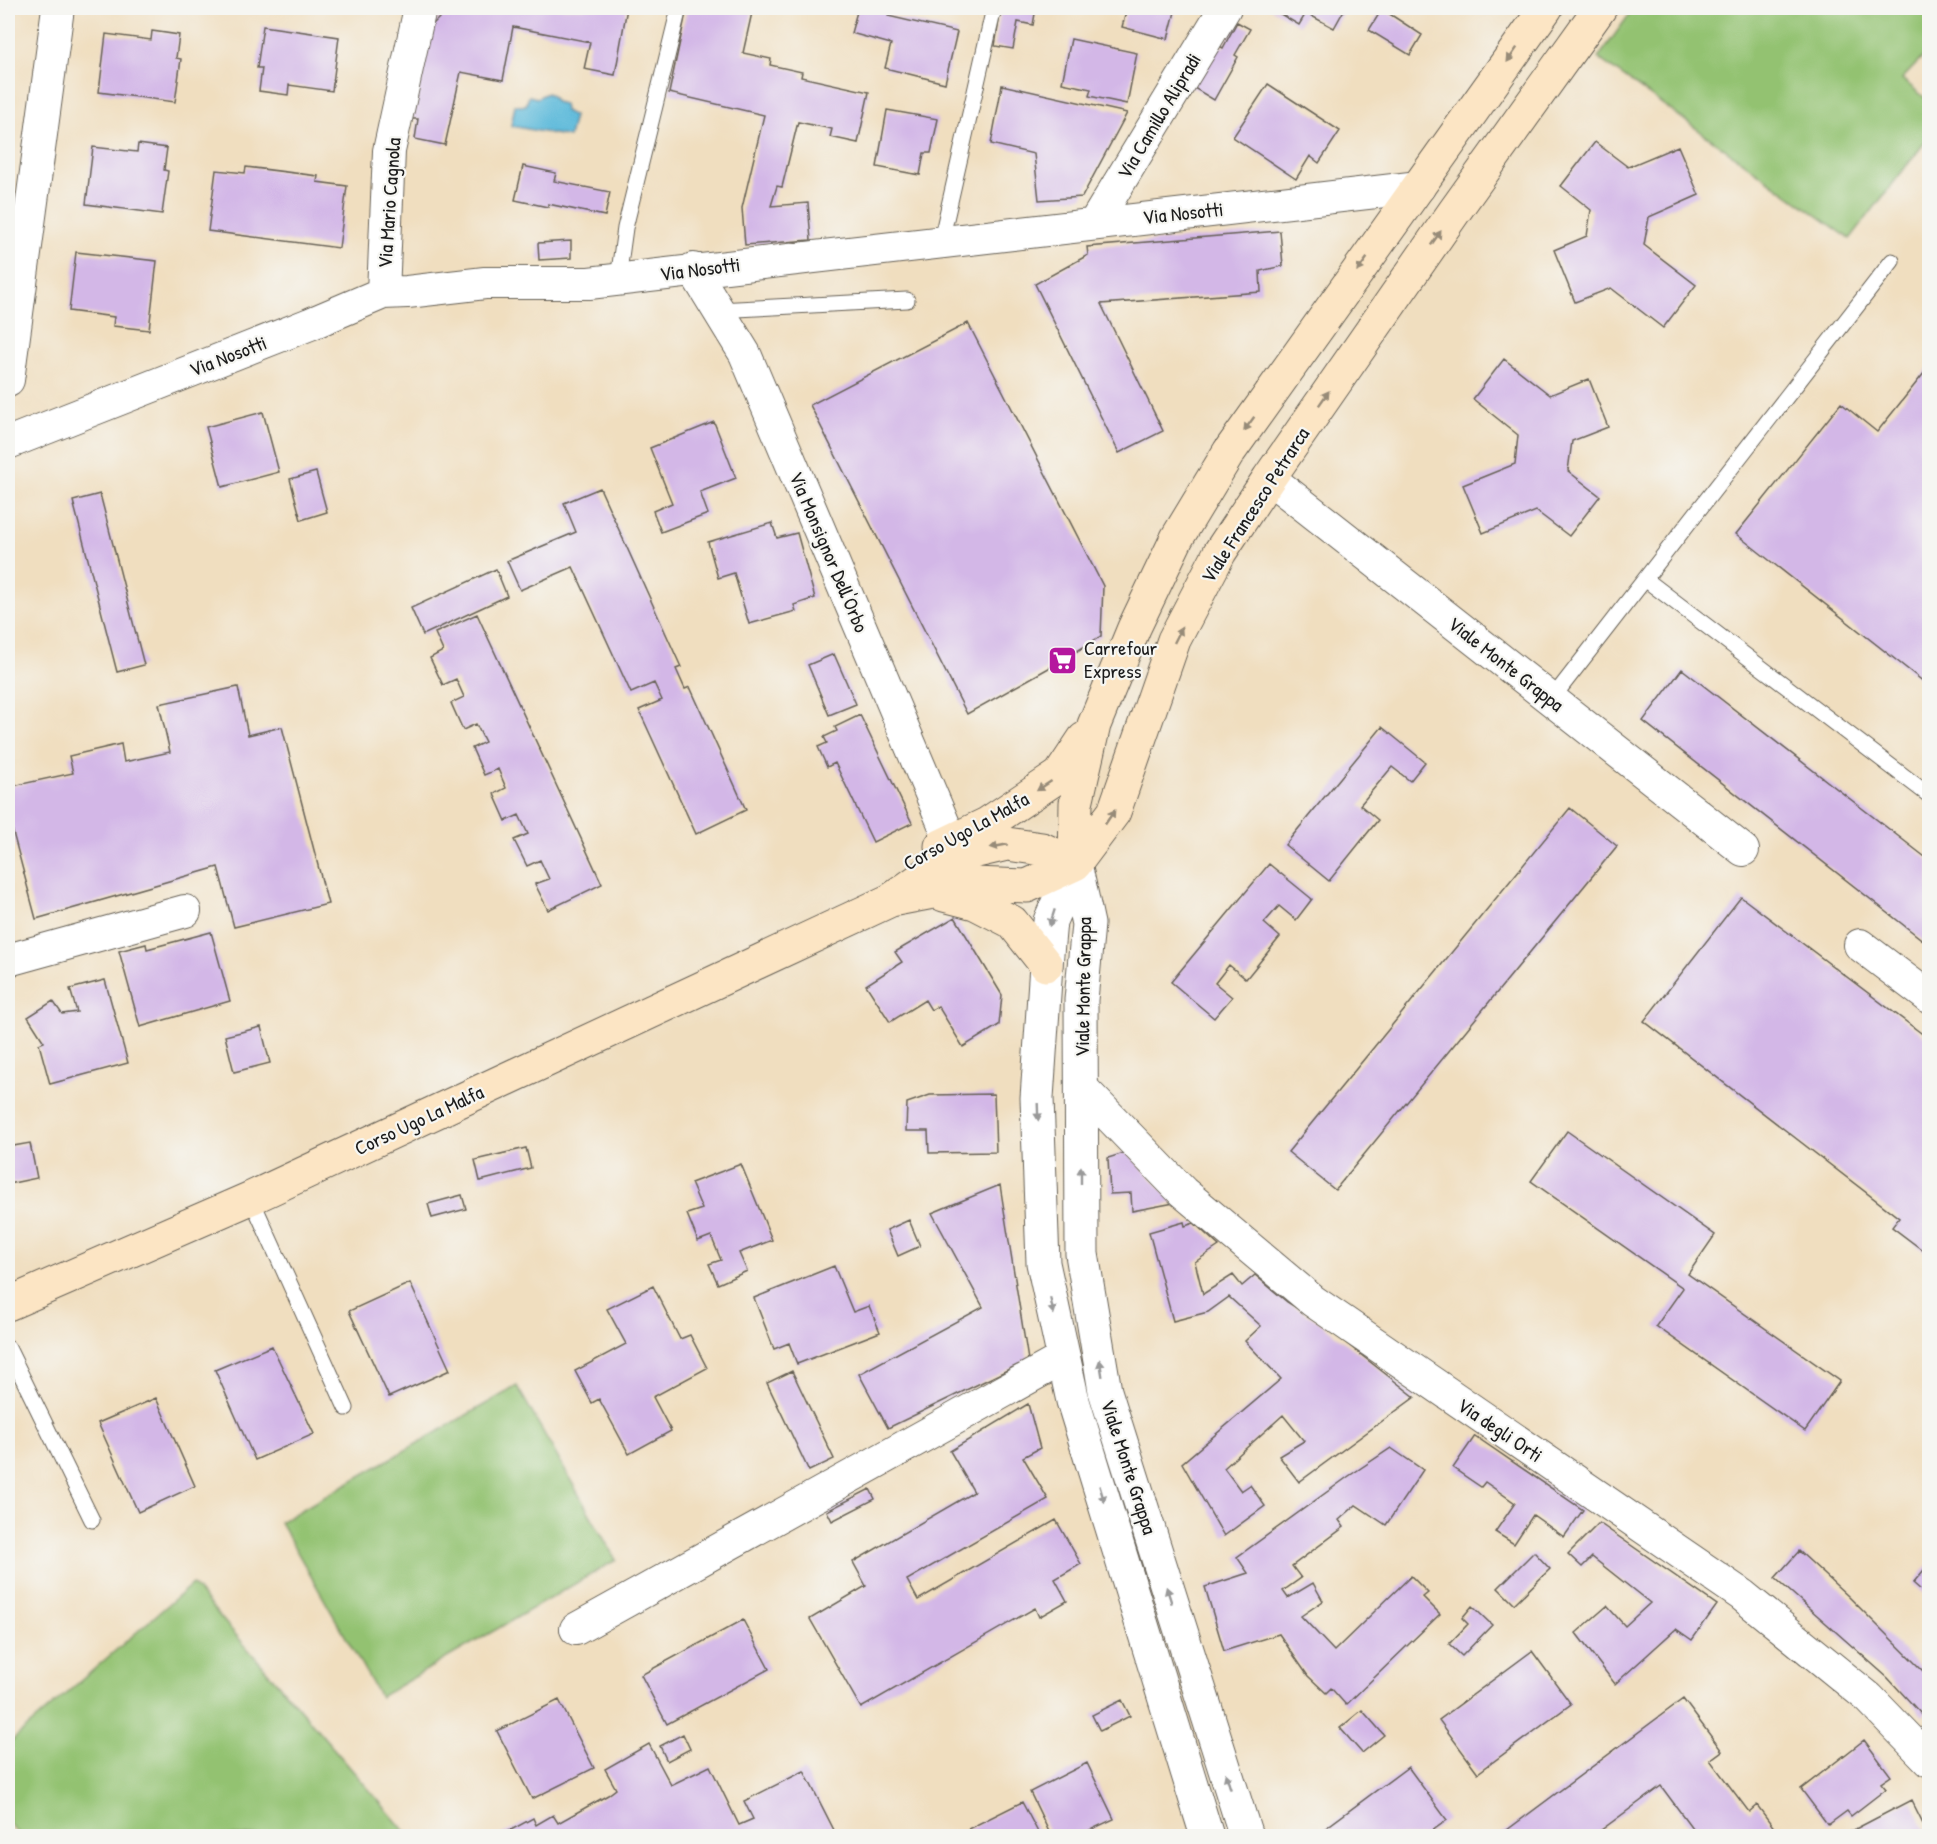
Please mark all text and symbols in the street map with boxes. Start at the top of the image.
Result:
one-way arrow [1506,47,1518,63]
street label: Via Camillo Alipradi [1110,48,1207,184]
street label: Via Mario Cagnola [370,137,407,269]
street label: Via Nosotti [1141,195,1225,230]
one-way arrow [1430,231,1442,247]
street label: Via Nosotti [658,250,742,287]
one-way arrow [1356,257,1368,273]
street label: Via Nosotti [185,328,270,383]
one-way arrow [1318,391,1330,407]
one-way arrow [1244,416,1255,432]
street label: Viale Francesco Petrarca [1194,421,1315,588]
street label: Via Monsignor Dell'Orbo [783,467,876,636]
street label: Viale Monte Grappa [1443,610,1570,717]
one-way arrow [1173,626,1182,643]
place label: Carrefour Express [1084,634,1157,684]
supermarket icon: Carrefour Express [1047,644,1079,676]
one-way arrow [1036,780,1052,791]
street label: Corso Ugo La Malfa [898,785,1033,876]
one-way arrow [1104,809,1115,825]
one-way arrow [989,842,1008,851]
one-way arrow [1047,909,1057,927]
street label: Viale Monte Grappa [1068,917,1097,1057]
street label: Corso Ugo La Malfa [350,1078,488,1161]
one-way arrow [1033,1102,1042,1121]
one-way arrow [1076,1165,1086,1184]
one-way arrow [1048,1296,1057,1315]
one-way arrow [1096,1358,1105,1377]
street label: Via degli Orti [1452,1391,1548,1468]
street label: Viale Monte Grappa [1095,1396,1164,1538]
one-way arrow [1098,1485,1107,1503]
one-way arrow [1164,1586,1173,1604]
one-way arrow [1223,1772,1232,1790]

